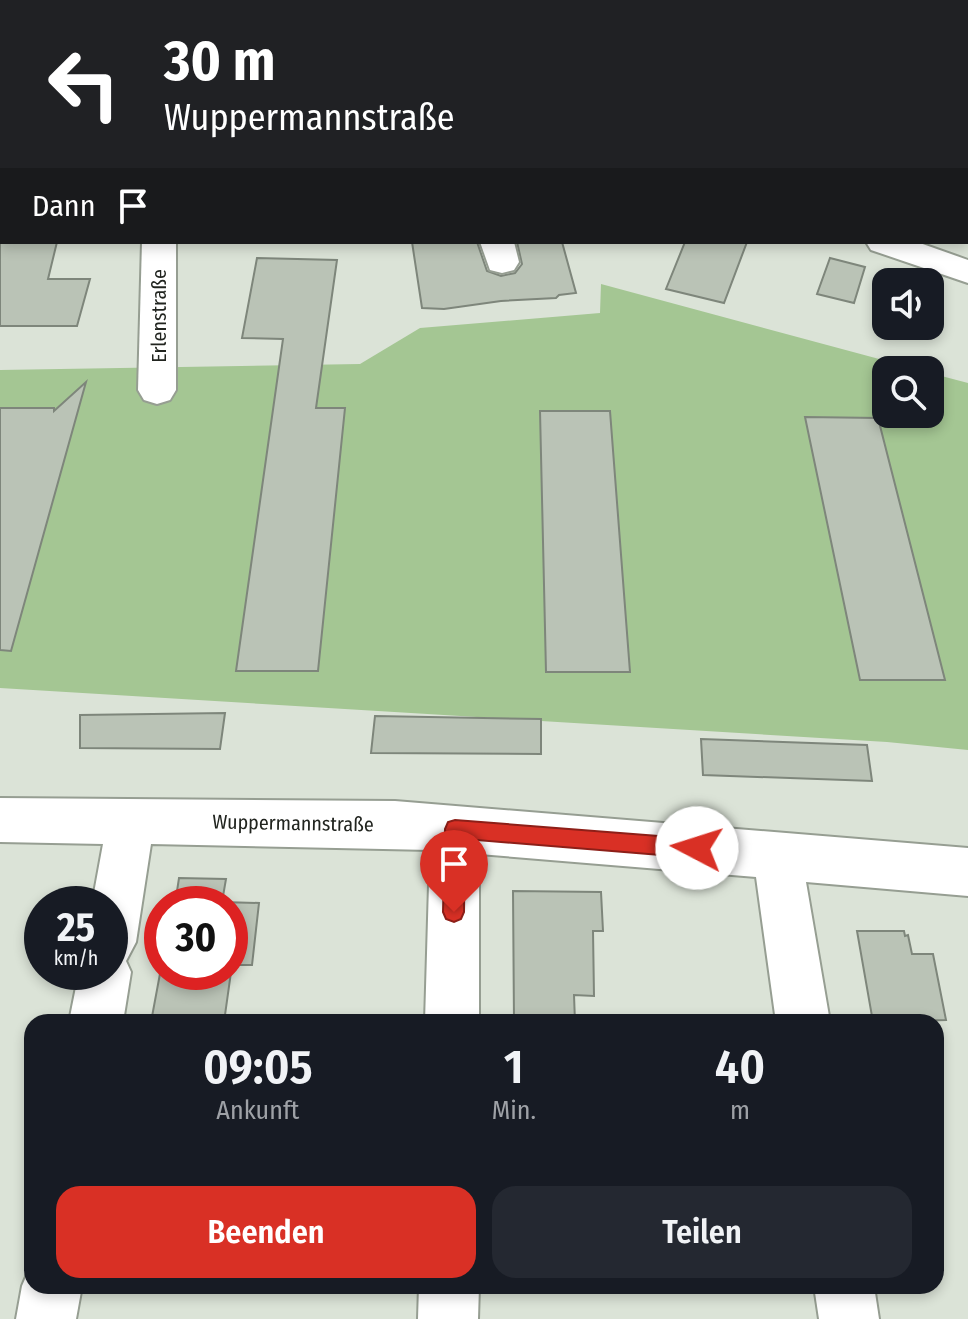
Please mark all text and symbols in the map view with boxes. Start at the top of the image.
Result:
text: 30 m [164,28,275,95]
icon: left [32,32,136,136]
text: Wuppermannstraße [164,96,455,140]
icon: arrive [111,184,155,228]
text: Dann [32,188,95,224]
map controls [872,268,944,428]
button: sound [872,268,944,340]
street label: Erlenstraße [147,269,171,363]
button: search [872,356,944,428]
position arrow [655,806,739,890]
street label: Wuppermannstraße [212,810,374,836]
pin [420,830,488,912]
icon: arrive [432,842,476,886]
speed limit sign: 30 [144,886,248,990]
text: 25 [57,904,95,952]
text: km/h [54,946,98,970]
text: 09:05 [203,1038,313,1096]
text: 1 [504,1038,524,1096]
text: 40 [715,1038,765,1096]
text: Ankunft [216,1095,299,1126]
text: Min. [492,1095,536,1126]
text: m [730,1095,750,1126]
button: Beenden [56,1186,476,1278]
button: Teilen [492,1186,912,1278]

